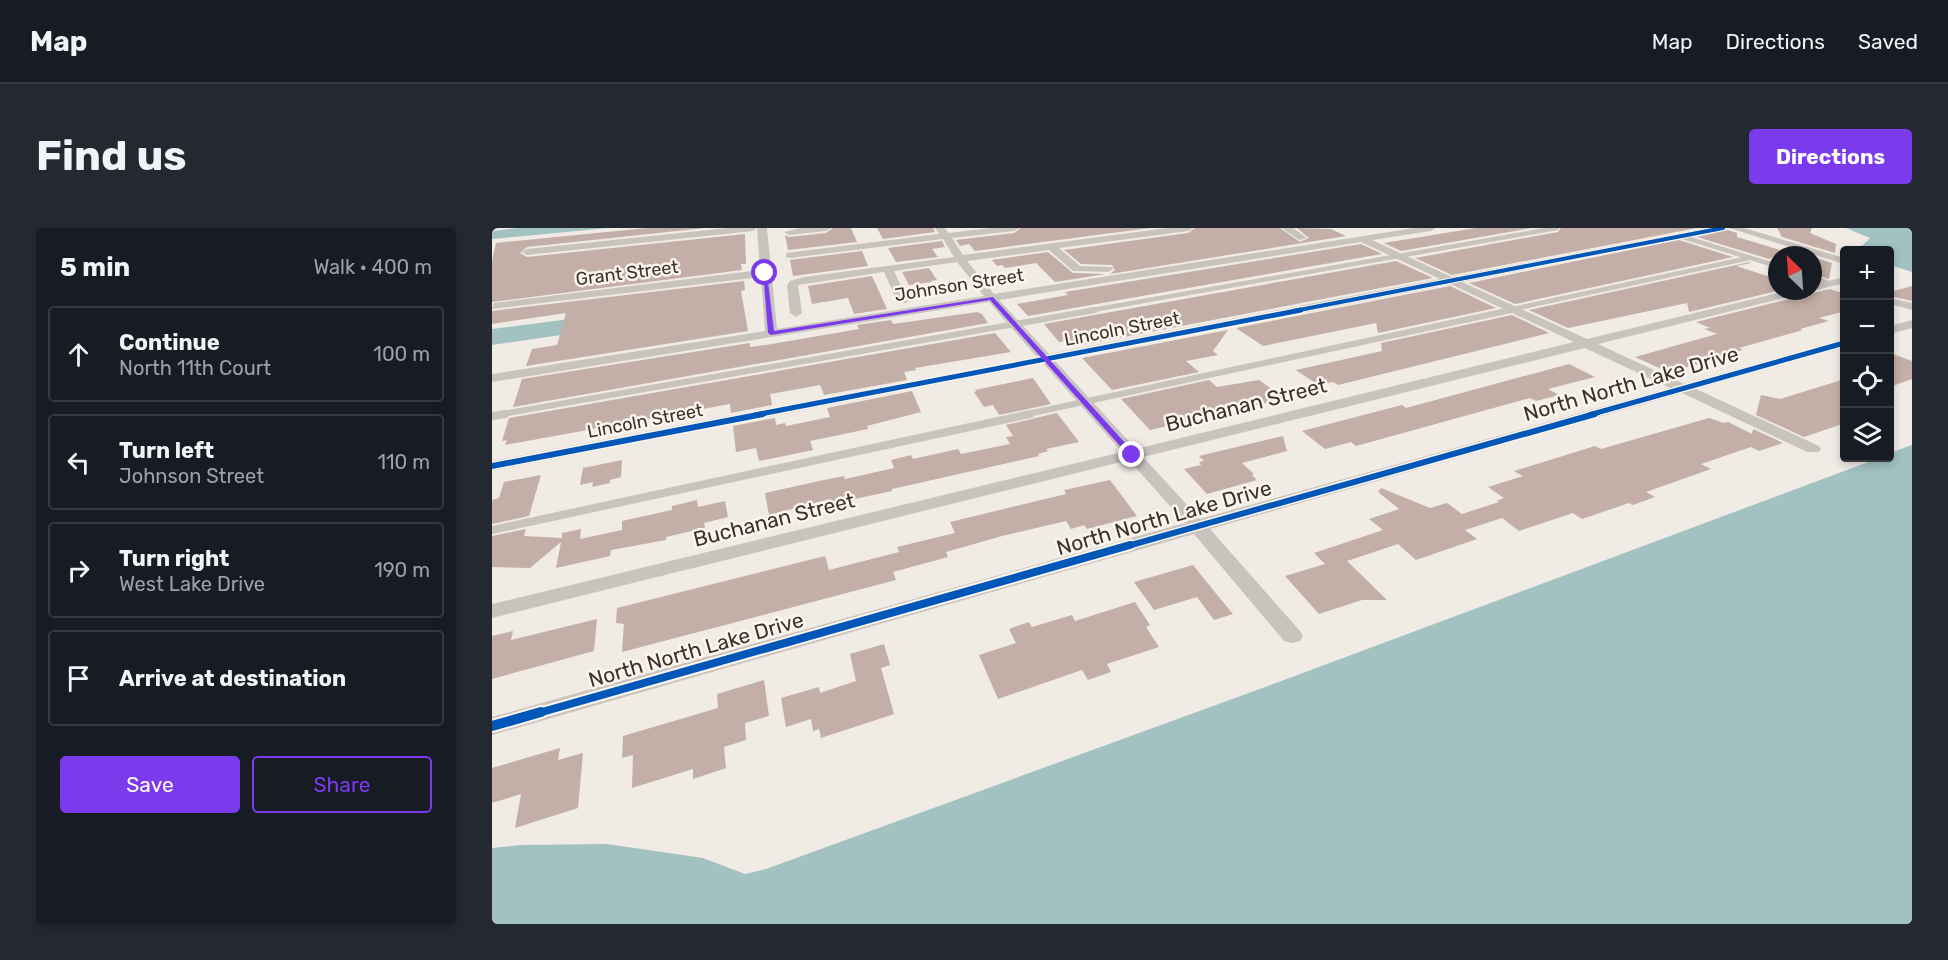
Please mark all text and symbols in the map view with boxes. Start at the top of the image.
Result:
text: Map [30,25,87,58]
text: Map [1652,29,1693,54]
text: Directions [1726,29,1825,54]
text: Saved [1858,29,1918,54]
button: Directions [1749,129,1912,184]
text: Find us [36,131,187,181]
north arrow [1768,246,1822,300]
map controls [1840,246,1894,462]
button: + [1840,246,1894,300]
text: 5 min [60,252,130,283]
text: Walk · 400 m [313,255,432,279]
street label: Grant Street [574,256,680,290]
route start [751,259,777,285]
street label: Johnson Street [893,264,1025,306]
button: − [1840,300,1894,354]
street label: Lincoln Street [1062,307,1182,351]
text: Continue [119,329,220,356]
icon: ahead [62,338,95,371]
street label: North North Lake Drive [1520,341,1741,426]
text: 100 m [373,342,430,366]
button: locate [1840,354,1894,408]
text: North 11th Court [119,356,271,380]
street label: Buchanan Street [1163,372,1329,437]
street label: Lincoln Street [585,399,705,443]
button: layers [1840,408,1894,462]
text: Turn left [119,437,214,464]
route end [1118,441,1144,467]
icon: left [62,446,95,479]
text: 110 m [378,450,430,474]
text: Johnson Street [119,464,264,488]
street label: North North Lake Drive [1053,475,1274,560]
street label: Buchanan Street [691,487,857,552]
text: Turn right [119,545,229,572]
icon: right [62,554,95,587]
text: 190 m [374,558,430,582]
text: West Lake Drive [119,572,265,596]
street label: North North Lake Drive [585,607,806,692]
icon: arrive [62,662,95,695]
text: Arrive at destination [119,665,346,692]
button: Save [60,756,240,813]
button: Share [252,756,432,813]

